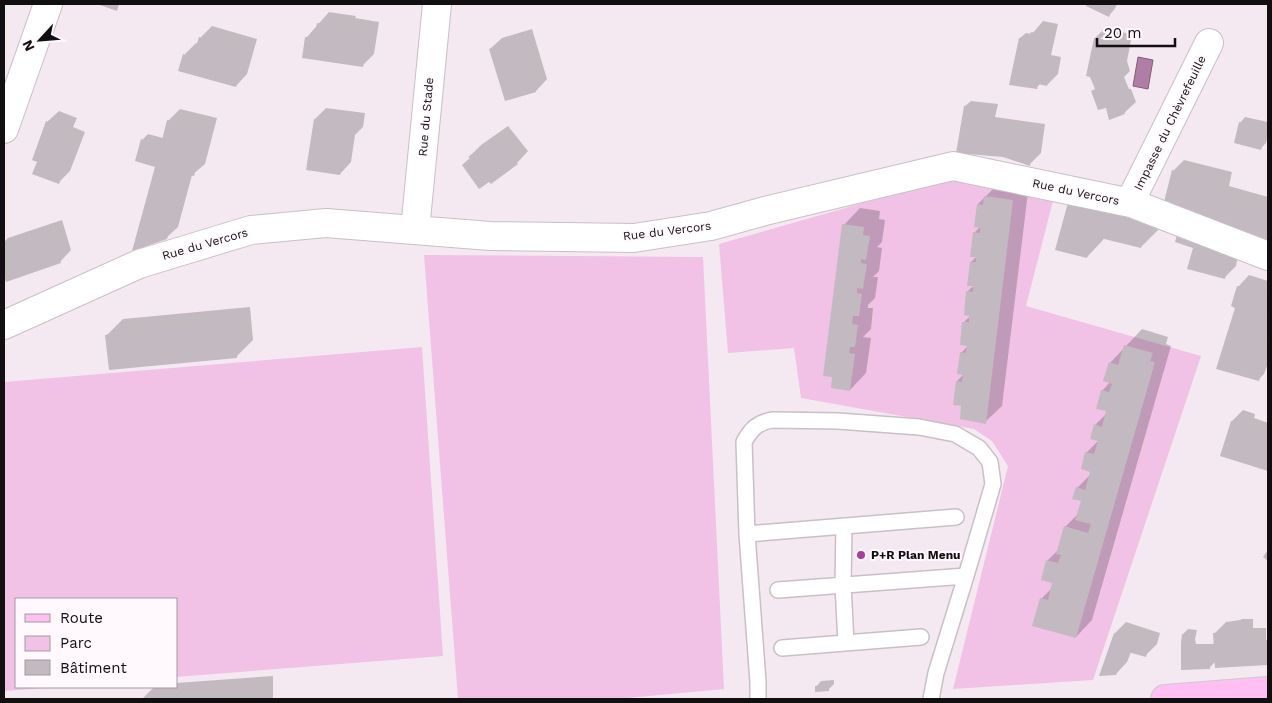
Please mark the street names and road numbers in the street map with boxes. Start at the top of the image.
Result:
street label: Impasse du Chèvrefeuille [1131,53,1209,193]
street label: Rue du Stade [416,77,436,157]
street label: Rue du Vercors [1031,176,1121,208]
street label: Rue du Vercors [622,219,712,243]
street label: Rue du Vercors [160,225,250,263]

